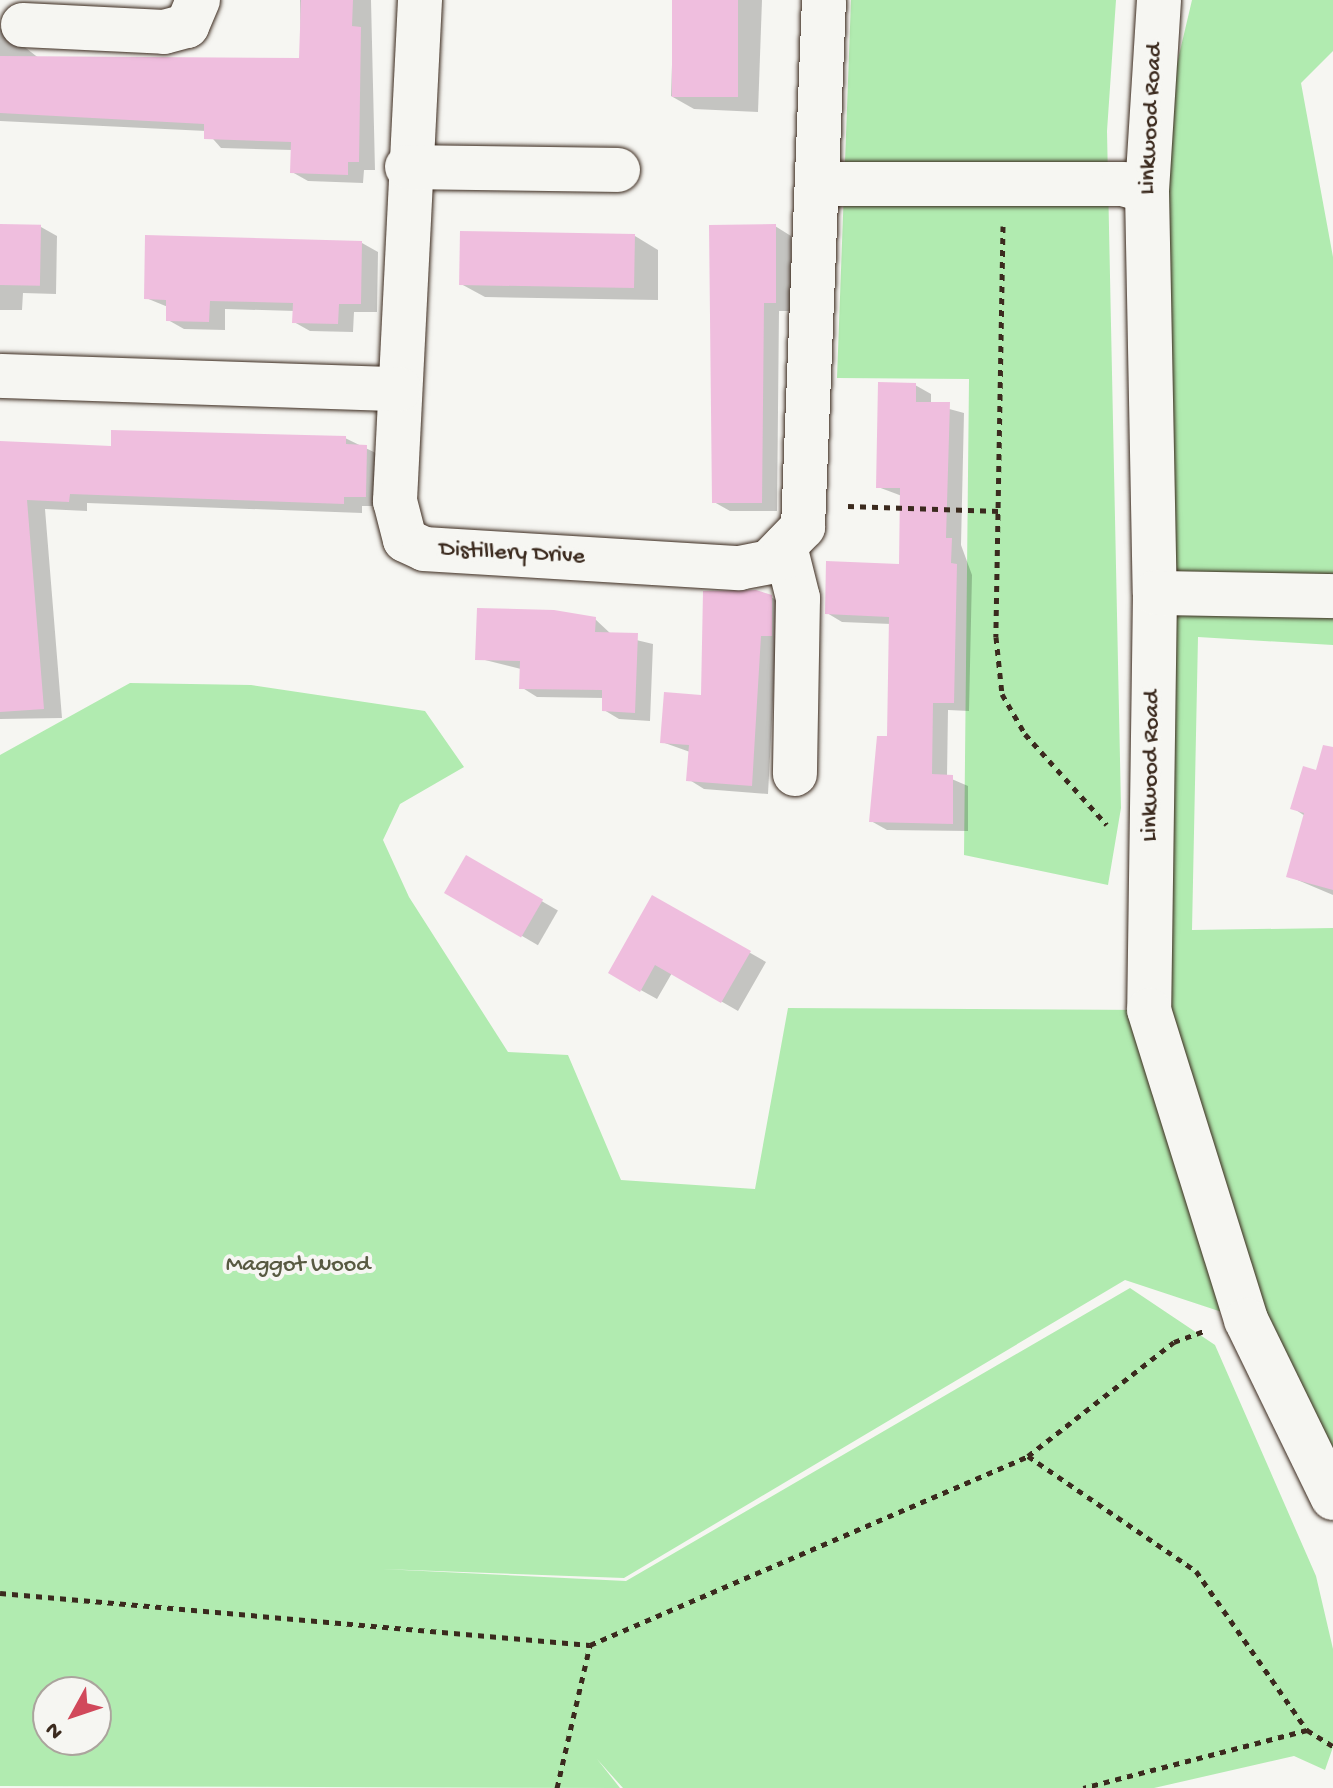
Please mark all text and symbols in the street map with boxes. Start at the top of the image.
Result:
street label: Linkwood Road [1134,42,1170,196]
street label: Distillery Drive [438,536,586,572]
street label: Linkwood Road [1136,690,1168,842]
park label: Maggot Wood [226,1252,370,1280]
north arrow [32,1676,112,1756]
text: N [41,1716,70,1744]

